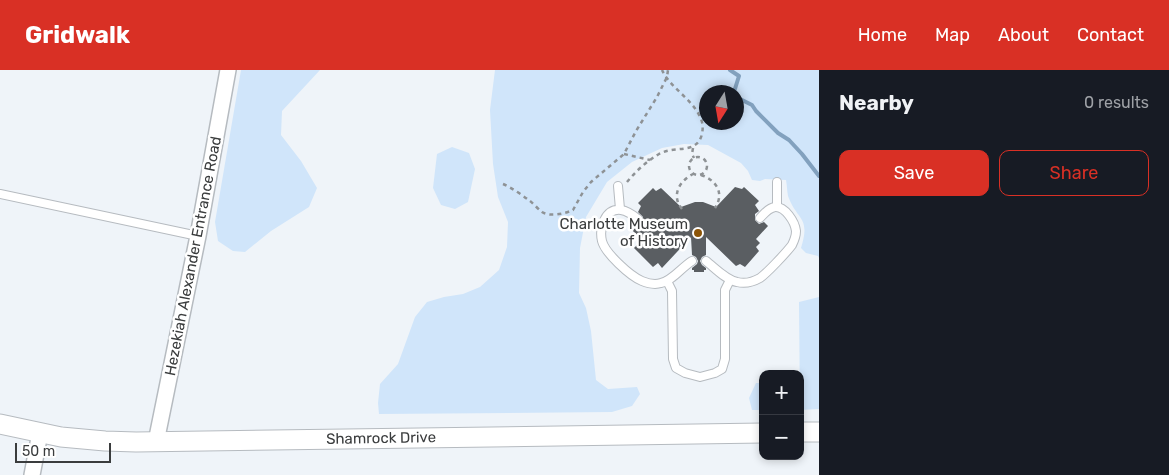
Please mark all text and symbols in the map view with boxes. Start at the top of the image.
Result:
text: Gridwalk [25,21,130,49]
text: Home [858,24,907,46]
text: Map [935,24,970,46]
text: About [998,24,1049,46]
text: Contact [1077,24,1144,46]
north arrow [699,85,744,130]
text: Nearby [839,90,914,115]
text: 0 results [1084,93,1149,112]
street label: Hezekiah Alexander Entrance Road [161,135,225,377]
button: Save [839,150,989,196]
button: Share [999,150,1149,196]
place label: Charlotte Museum of History [560,215,688,250]
marker: Charlotte Museum of History [692,227,704,239]
map controls [759,370,804,460]
button: + [759,370,804,415]
button: − [759,415,804,460]
street label: Shamrock Drive [326,428,436,448]
scale bar [15,440,111,463]
text: 50 m [22,443,55,460]

